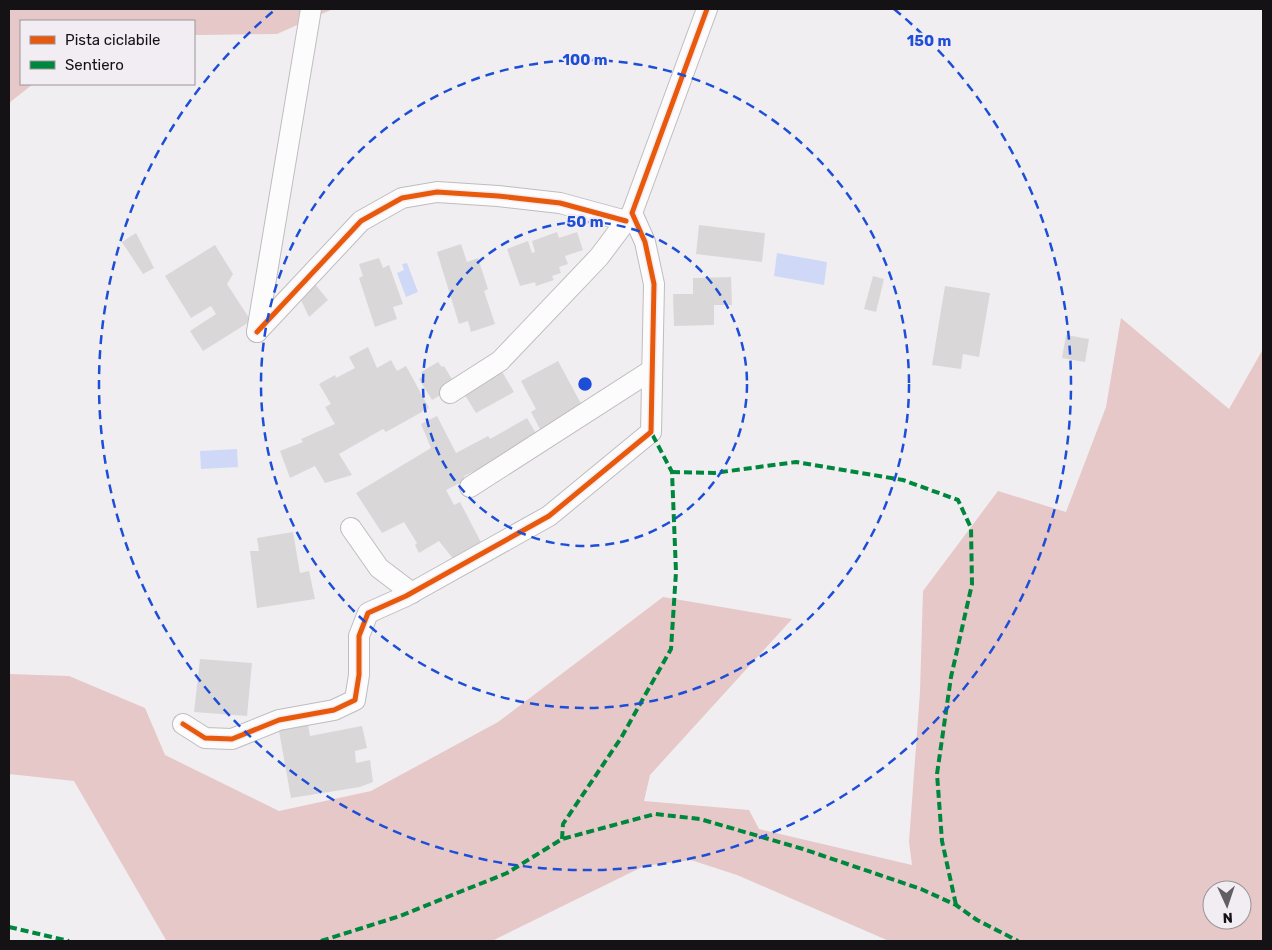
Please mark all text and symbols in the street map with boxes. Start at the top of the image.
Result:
legend [20,20,195,85]
text: Pista ciclabile [65,31,160,49]
text: 150 m [907,32,951,50]
text: 100 m [563,51,607,69]
text: Sentiero [65,56,124,74]
text: 50 m [567,213,603,231]
centre of rings [576,375,594,393]
north arrow [1202,880,1252,930]
text: N [1222,909,1233,926]

